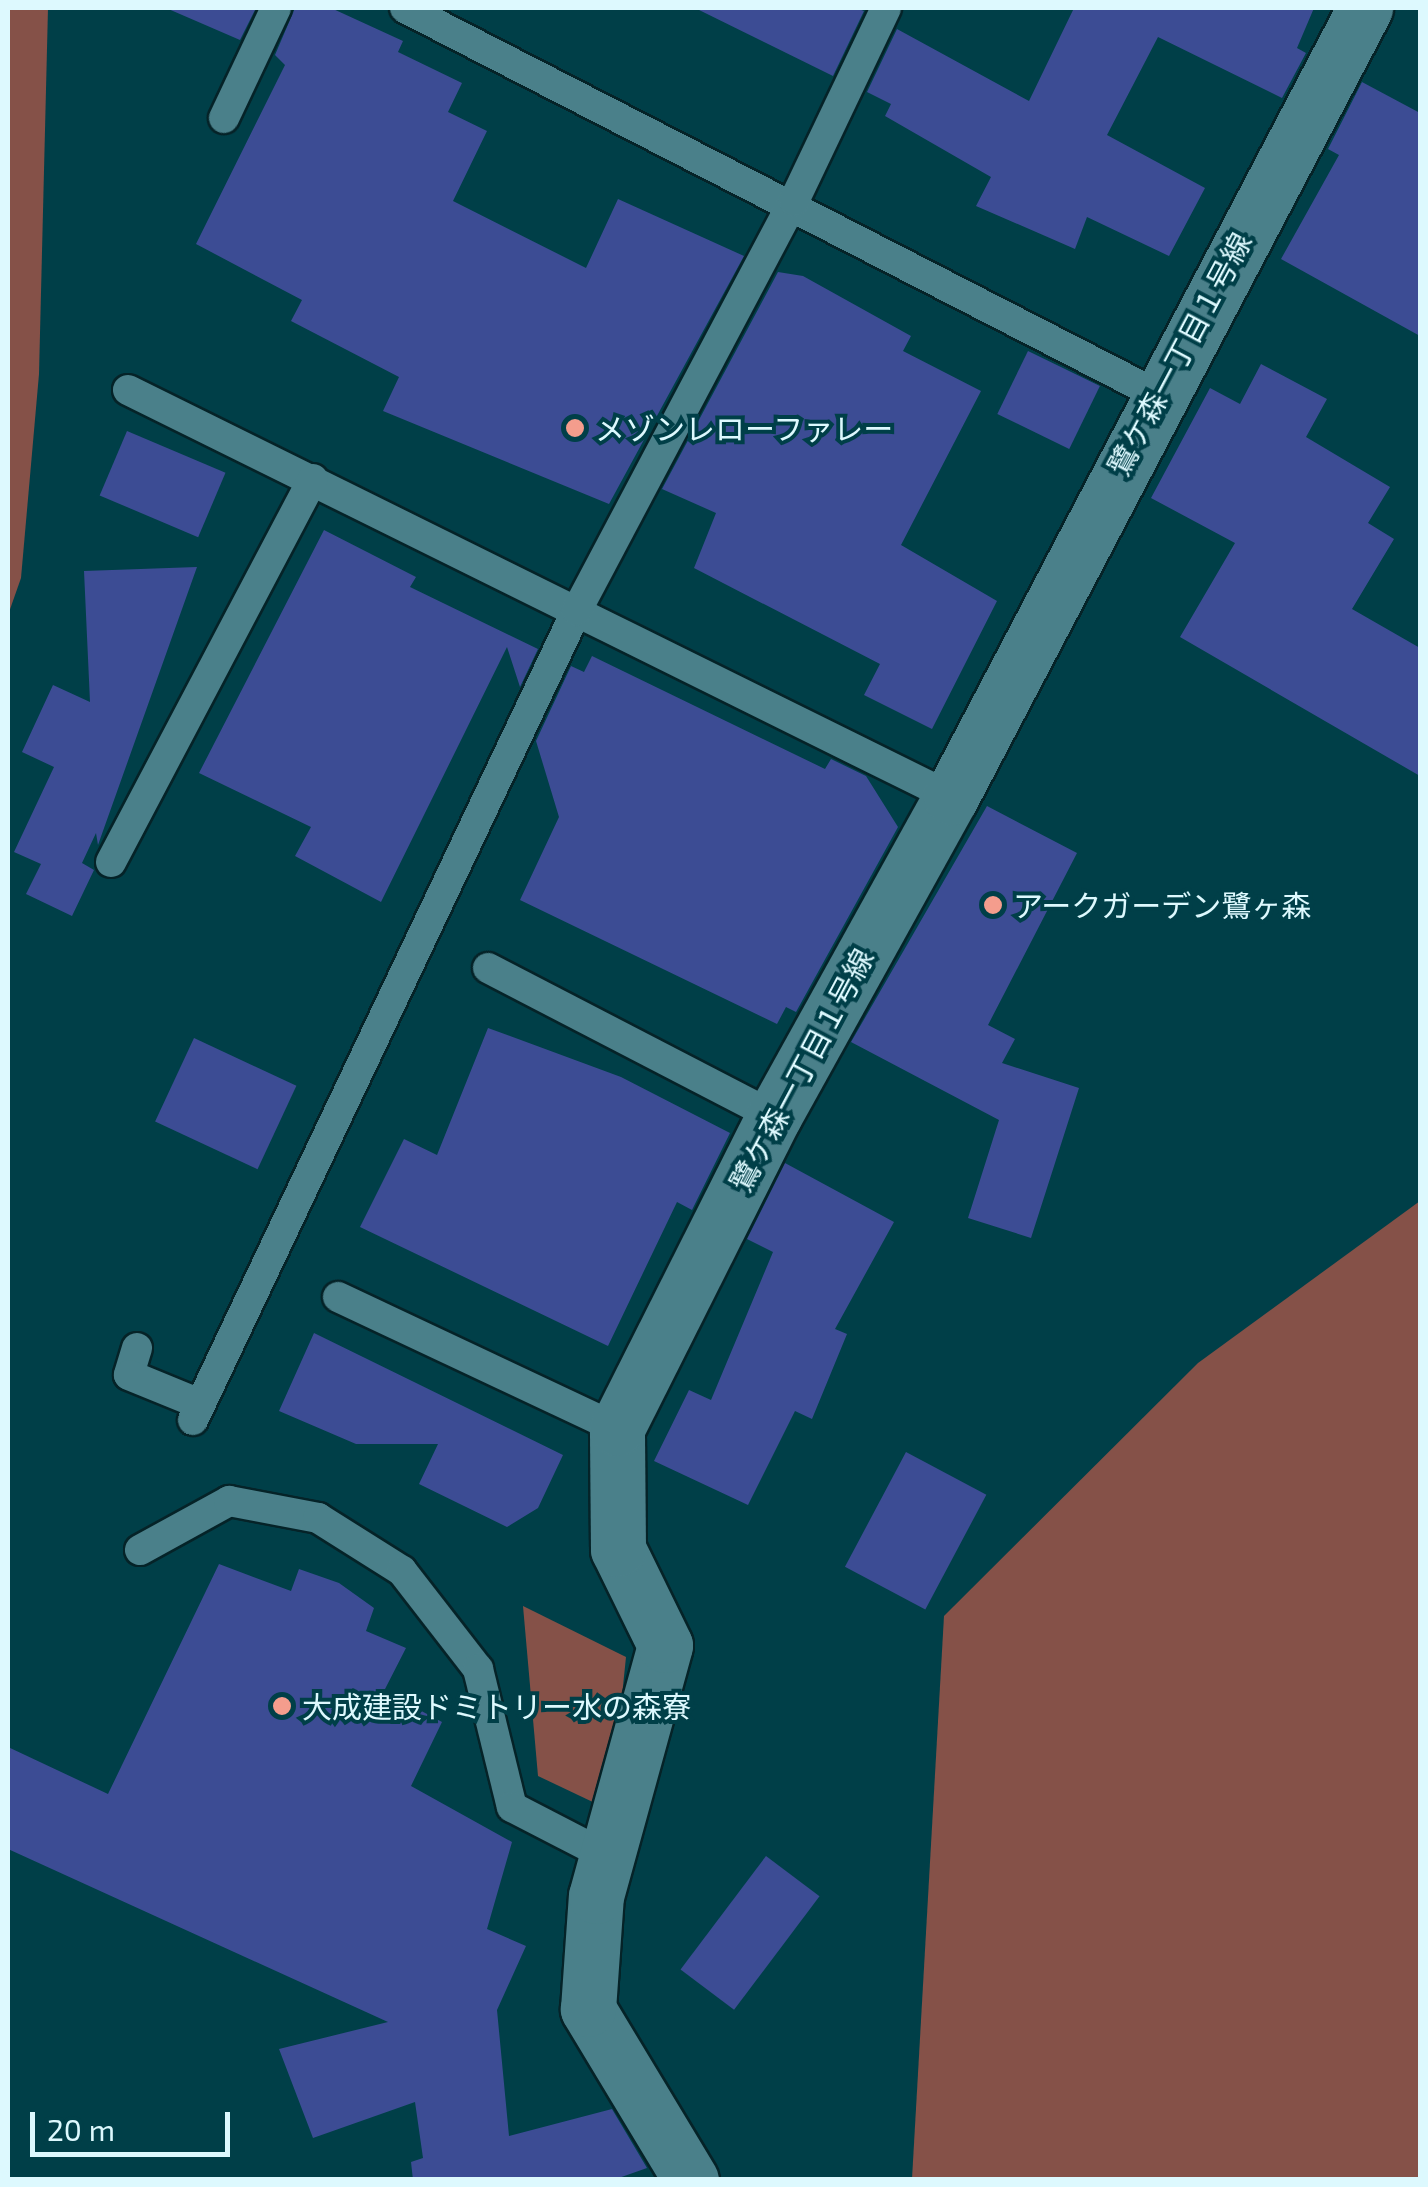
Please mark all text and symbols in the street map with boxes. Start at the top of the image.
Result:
street label: 鷺ケ森一丁目１号線 [1100,226,1258,482]
place label: メゾンレローファレー [595,410,895,446]
marker: メゾンレローファレー [564,417,586,439]
place label: アークガーデン鷺ヶ森 [1013,887,1311,923]
marker: アークガーデン鷺ヶ森 [982,894,1004,916]
street label: 鷺ケ森一丁目１号線 [722,942,880,1198]
place label: 大成建設ドミトリー水の森寮 [302,1688,692,1724]
marker: 大成建設ドミトリー水の森寮 [271,1695,293,1717]
scale bar [35,2092,235,2154]
text: 20 m [47,2111,115,2147]

